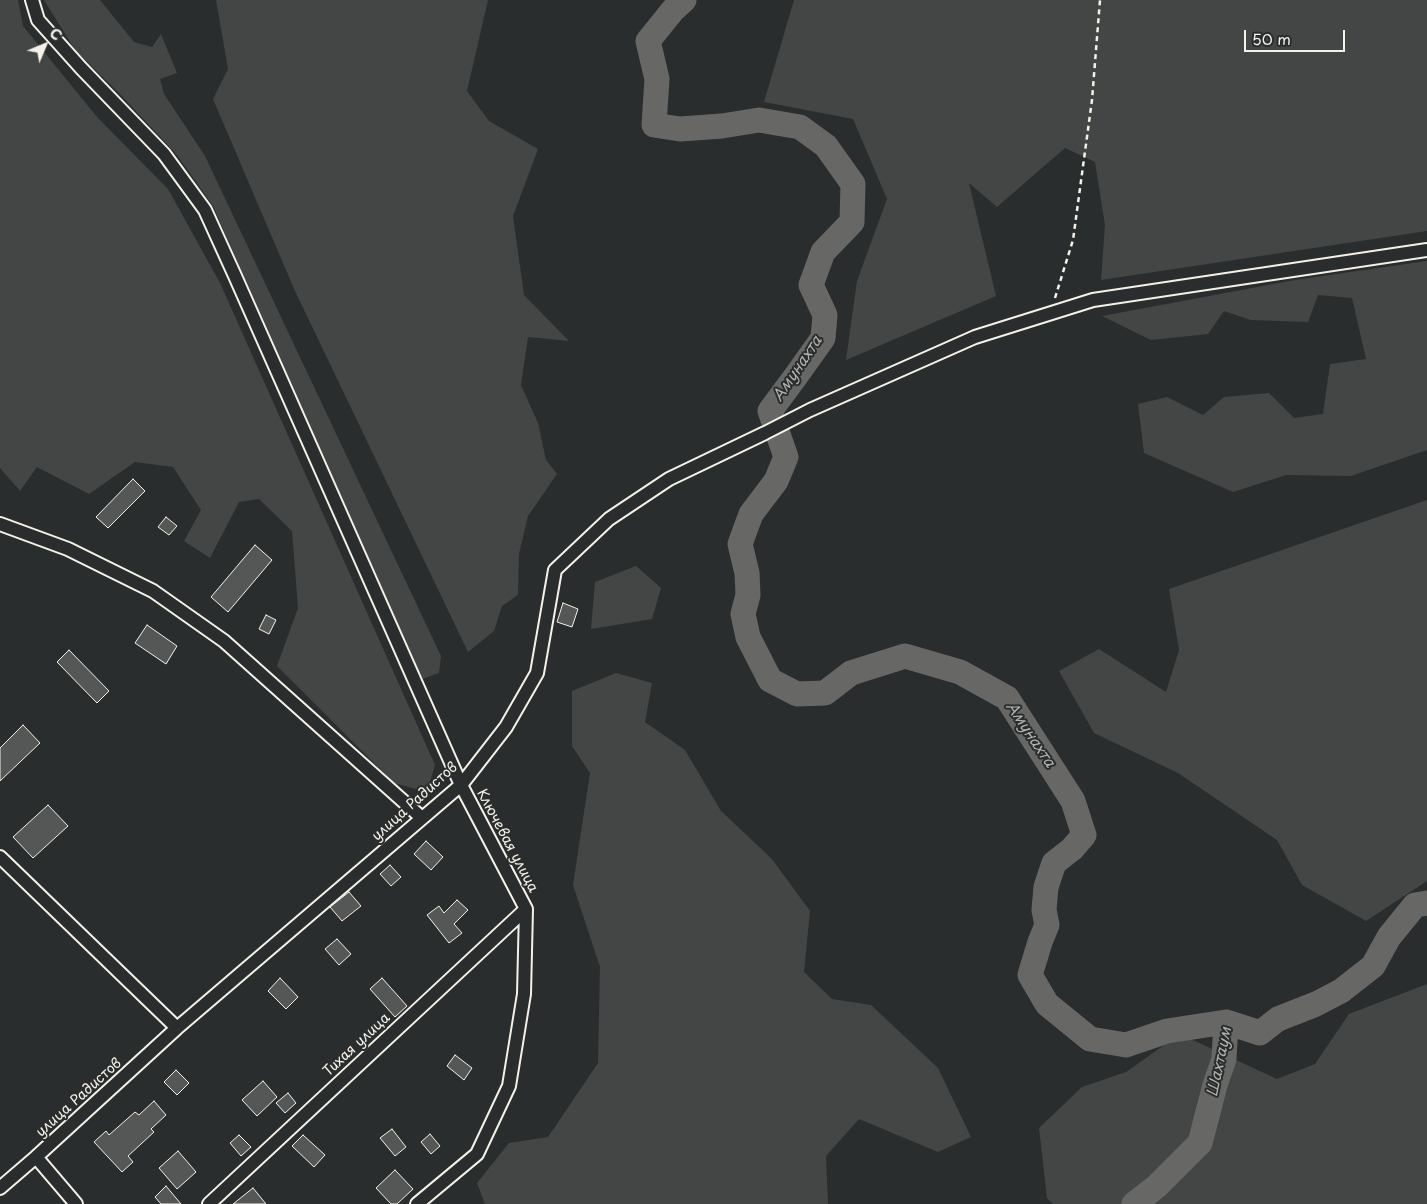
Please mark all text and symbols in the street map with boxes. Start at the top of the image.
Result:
north arrow [20,20,70,70]
scale bar [1247,20,1348,52]
text: С [45,23,67,45]
text: 50 m [1252,27,1291,50]
water label: Амунахта [770,333,826,405]
water label: Амунахта [1002,699,1058,771]
street label: улица Радистов [369,759,461,845]
street label: Ключевая улица [473,786,541,896]
street label: Тихая улица [320,1010,394,1080]
water label: Шахтаум [1204,1026,1236,1098]
street label: улица Радистов [33,1055,125,1141]

